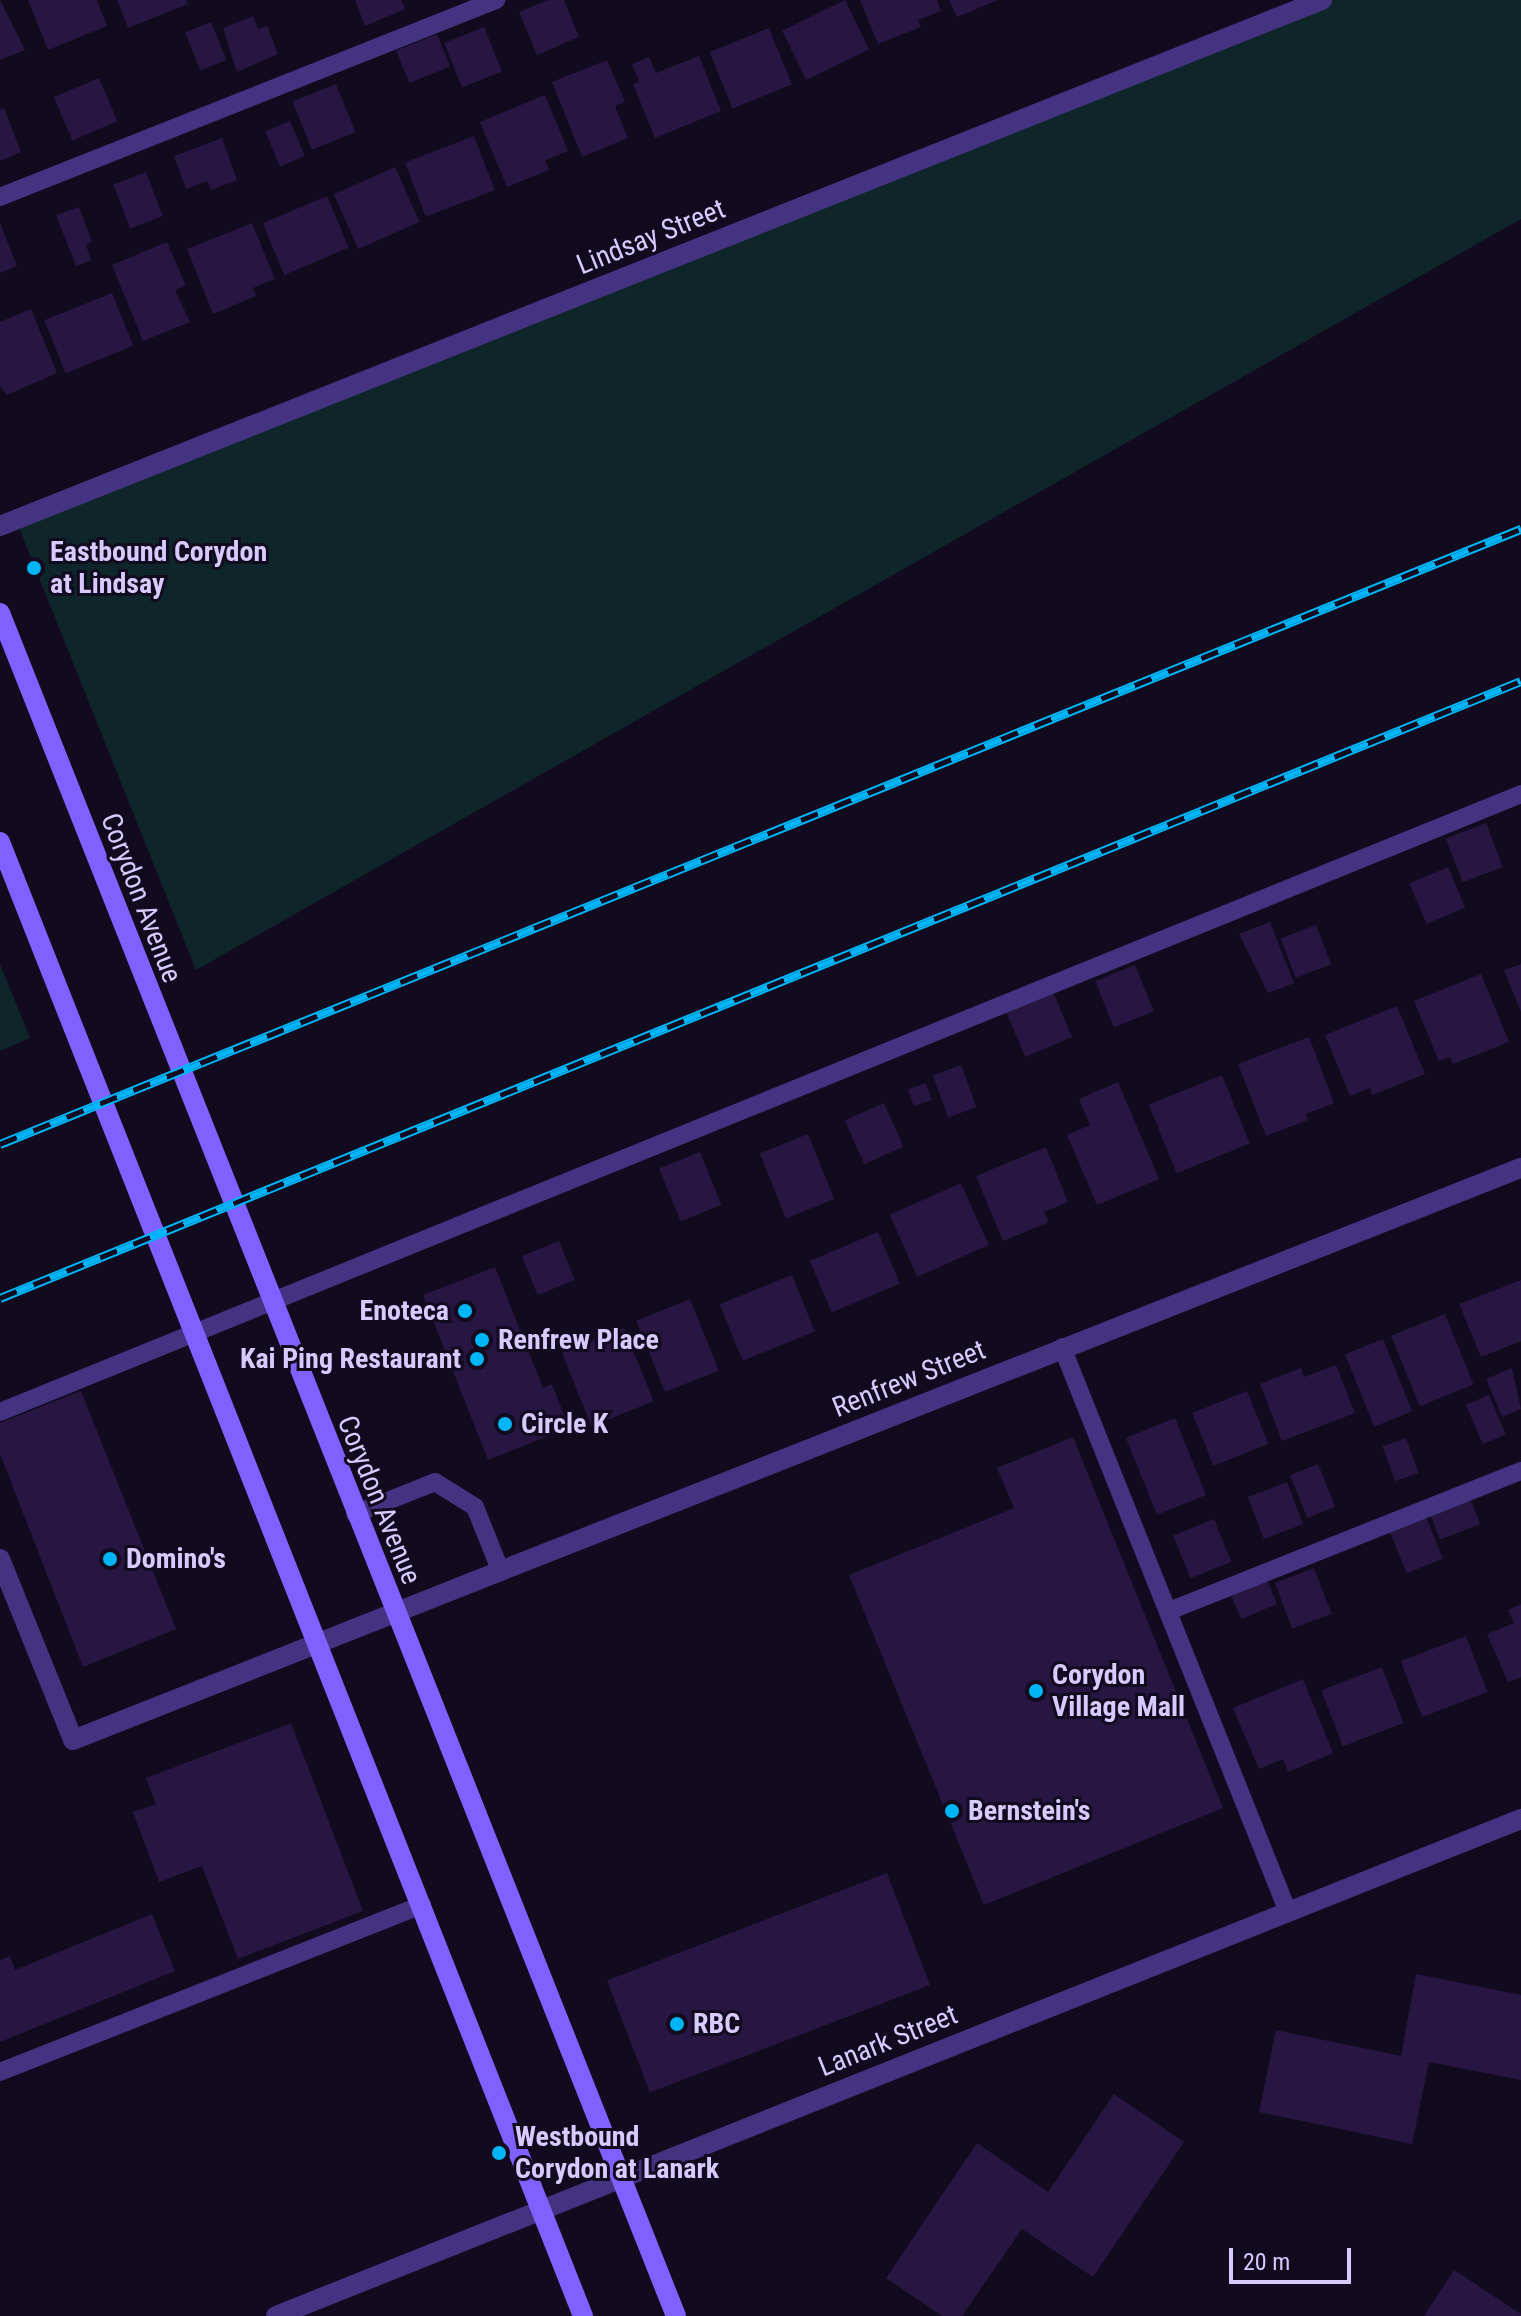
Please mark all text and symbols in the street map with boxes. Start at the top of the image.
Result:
street label: Lindsay Street [572,192,730,282]
place label: Eastbound Corydon at Lindsay [50,535,267,601]
marker: Eastbound Corydon at Lindsay [25,559,43,577]
street label: Corydon Avenue [93,809,189,987]
place label: Enoteca [359,1294,449,1328]
marker: Enoteca [456,1302,474,1320]
place label: Renfrew Place [498,1323,659,1357]
marker: Renfrew Place [473,1331,491,1349]
street label: Renfrew Street [828,1333,990,1425]
place label: Kai Ping Restaurant [240,1342,461,1376]
marker: Kai Ping Restaurant [468,1350,486,1368]
place label: Circle K [521,1407,608,1441]
street label: Corydon Avenue [330,1411,428,1589]
marker: Circle K [496,1415,514,1433]
place label: Domino's [126,1542,226,1576]
marker: Domino's [101,1550,119,1568]
place label: Corydon Village Mall [1052,1658,1185,1724]
marker: Corydon Village Mall [1027,1682,1045,1700]
place label: Bernstein's [968,1794,1091,1828]
marker: Bernstein's [943,1802,961,1820]
street label: Lanark Street [814,1998,962,2084]
place label: RBC [693,2007,740,2041]
marker: RBC [668,2015,686,2033]
place label: Westbound Corydon at Lanark [515,2120,719,2186]
marker: Westbound Corydon at Lanark [490,2144,508,2162]
scale bar [1233,2232,1355,2282]
text: 20 m [1243,2248,1290,2276]

